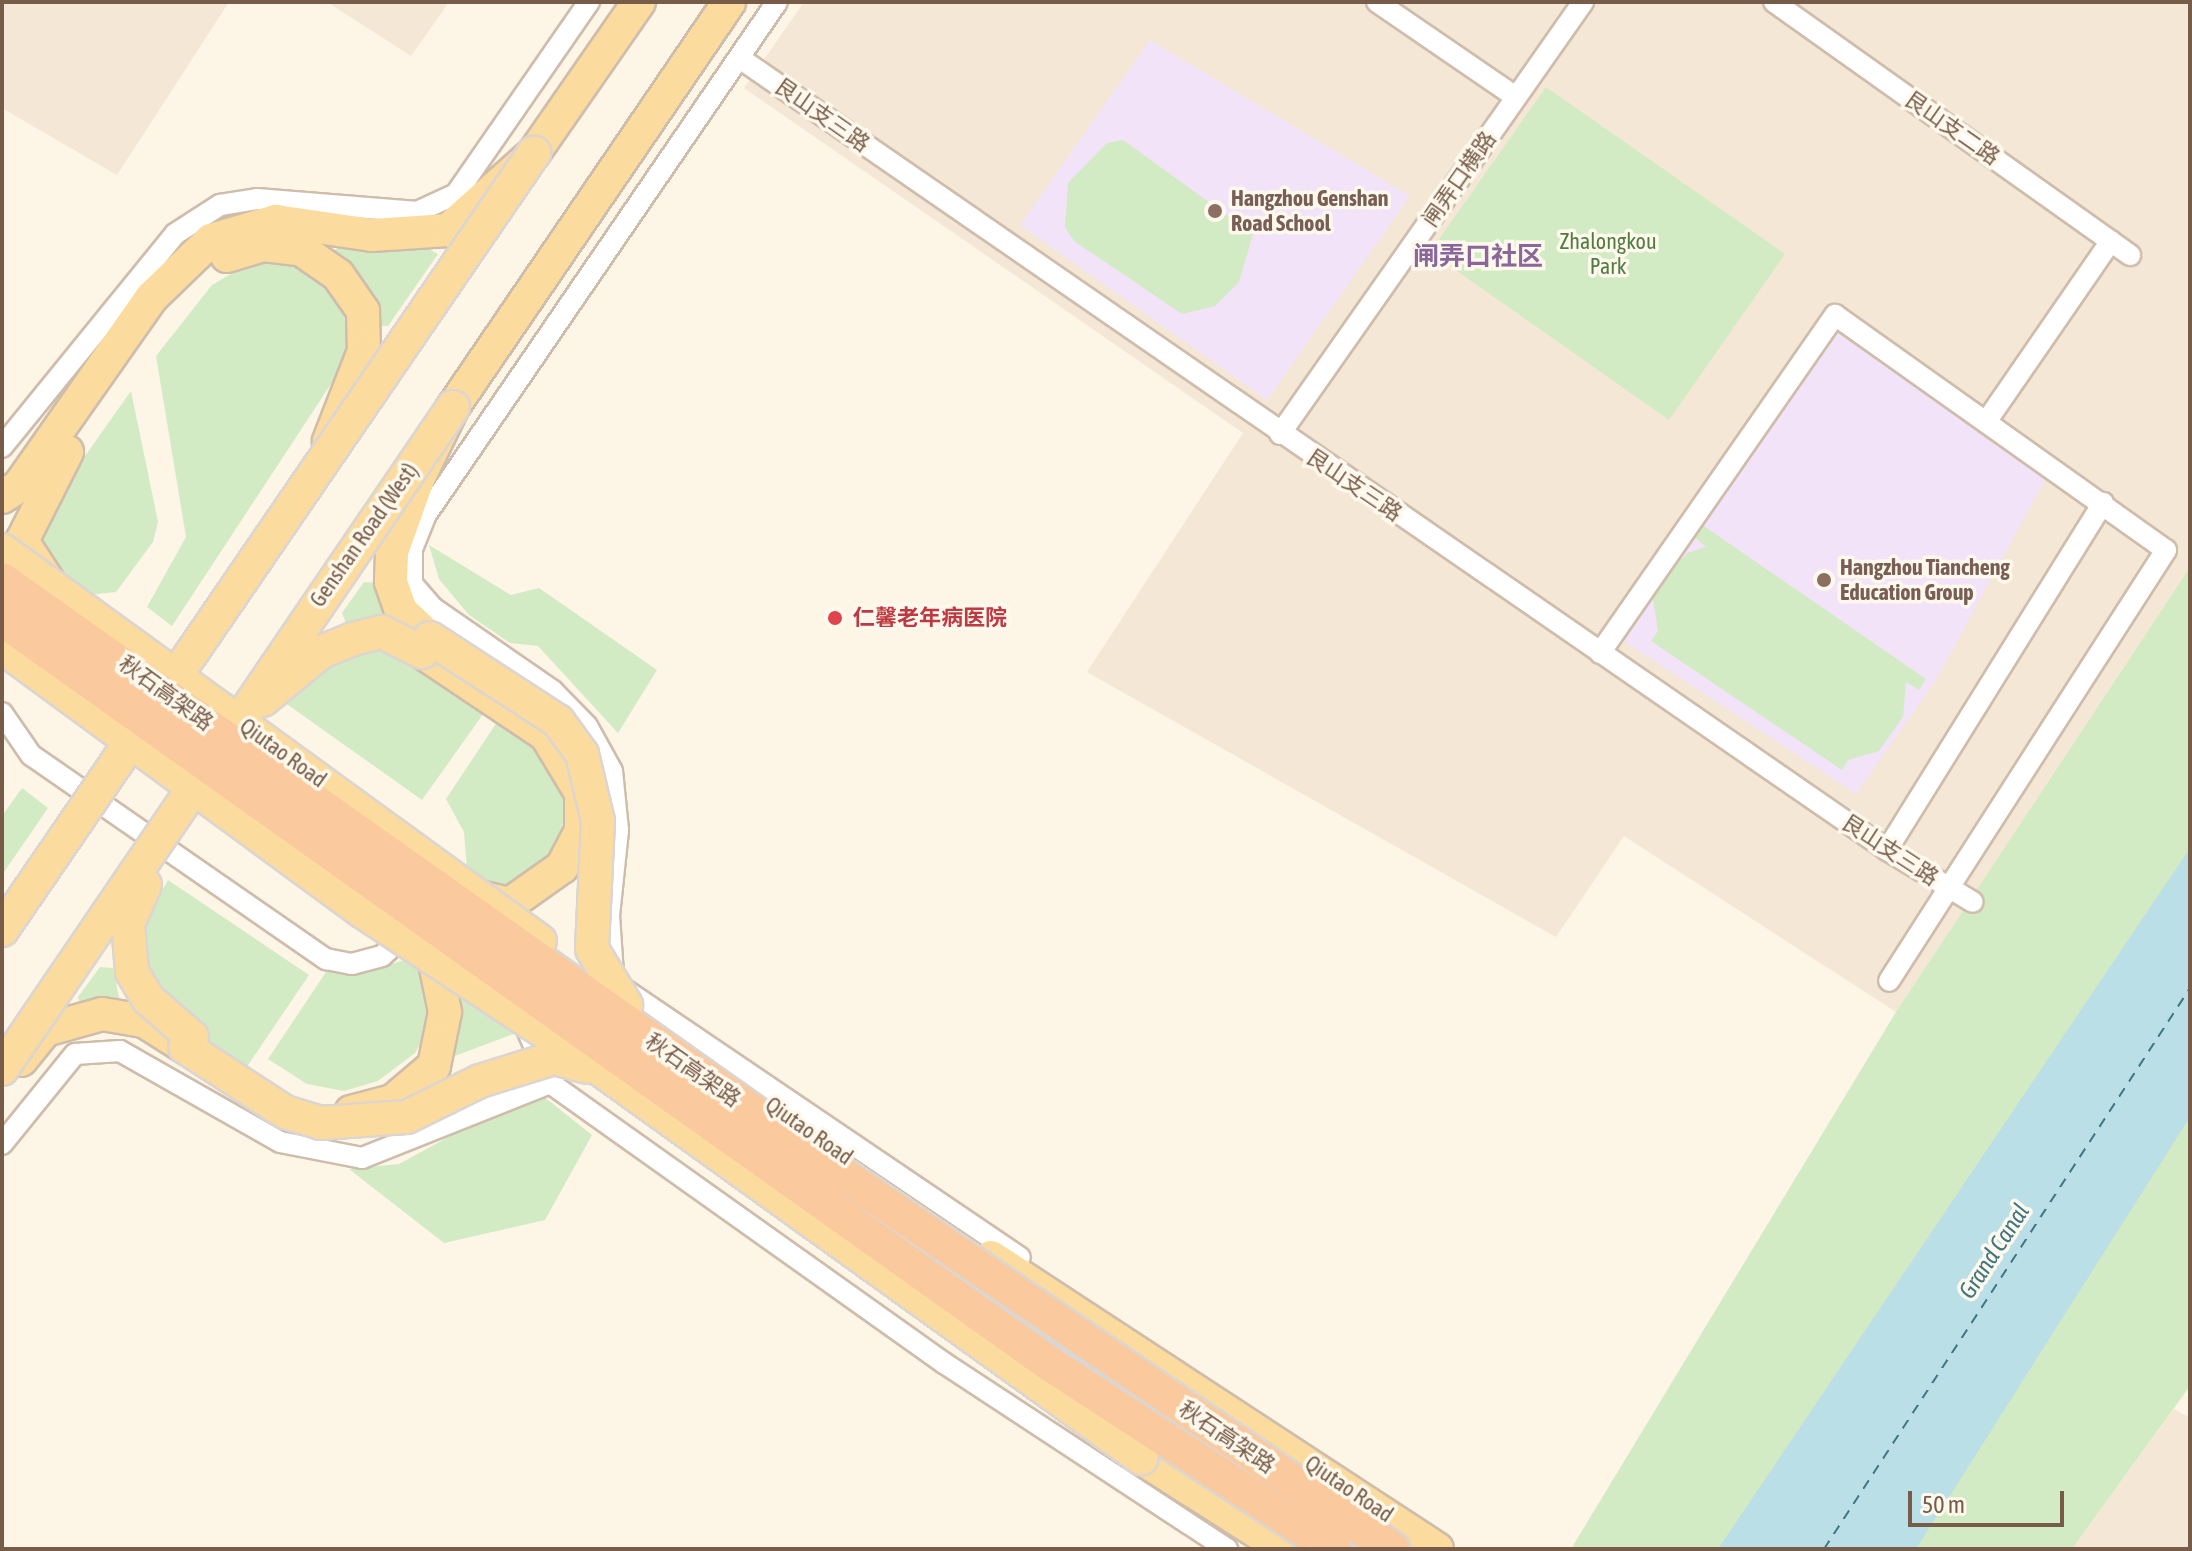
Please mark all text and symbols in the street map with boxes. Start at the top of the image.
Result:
street label: 艮山支三路 [769,73,875,157]
street label: 艮山支二路 [1899,86,2005,170]
street label: 闸弄口横路 [1417,126,1501,232]
place label: Hangzhou Genshan Road School [1231,185,1388,236]
marker: Hangzhou Genshan Road School [1206,202,1224,220]
park label: Zhalongkou Park [1559,228,1657,280]
district label: 闸弄口社区 [1413,241,1543,273]
street label: 艮山支三路 [1301,443,1407,527]
street label: Genshan Road (West) [305,458,423,612]
place label: Hangzhou Tiancheng Education Group [1840,554,2010,606]
marker: Hangzhou Tiancheng Education Group [1815,571,1833,589]
place label: 仁馨老年病医院 [853,605,1007,631]
marker: 仁馨老年病医院 [824,607,846,629]
street label: 秋石高架路 [114,650,218,736]
street label: Qiutao Road [235,713,331,793]
street label: 艮山支三路 [1837,809,1943,891]
street label: 秋石高架路 [640,1028,746,1112]
street label: Qiutao Road [760,1091,858,1171]
water label: Grand Canal [1953,1198,2035,1304]
street label: 秋石高架路 [1174,1395,1280,1479]
street label: Qiutao Road [1300,1450,1398,1528]
scale bar [1912,1475,2068,1525]
text: 50 m [1922,1491,1965,1518]

